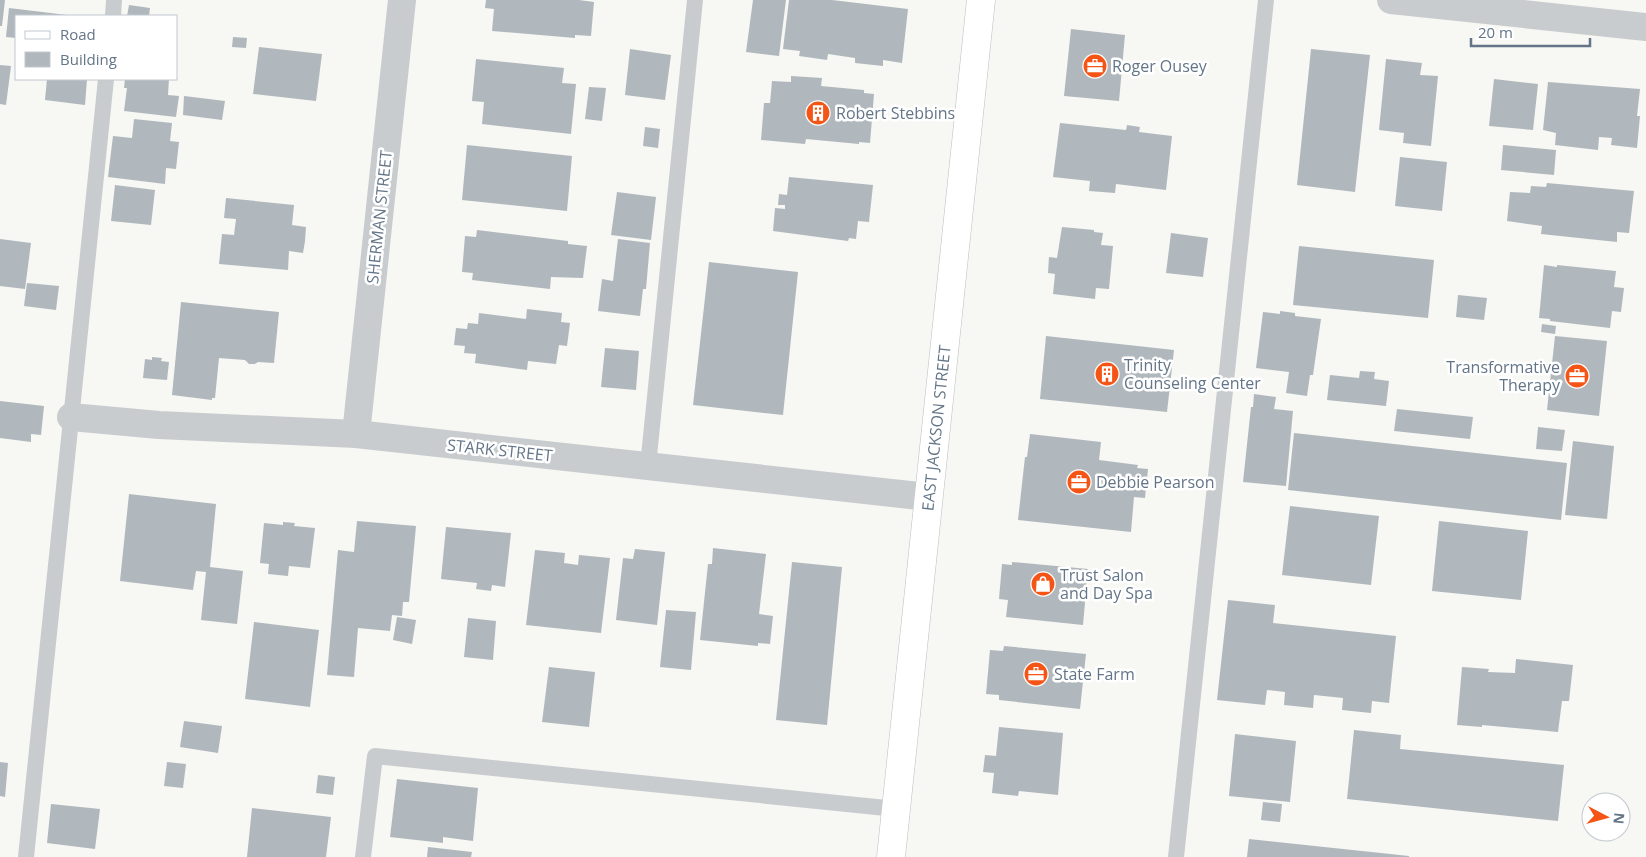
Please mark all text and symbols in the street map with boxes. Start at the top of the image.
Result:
legend [15,15,178,80]
scale bar [1471,15,1590,47]
text: 20 m [1478,22,1513,42]
text: Road [60,24,96,44]
text: Building [60,49,117,69]
office icon: Roger Ousey [1082,53,1108,79]
place label: Roger Ousey [1112,55,1208,77]
building icon: Robert Stebbins [805,100,831,126]
place label: Robert Stebbins [836,102,955,124]
street label: SHERMAN STREET [361,149,397,285]
street label: EAST JACKSON STREET [916,344,956,512]
place label: Trinity Counseling Center [1124,354,1261,394]
place label: Transformative Therapy [1446,356,1561,396]
building icon: Trinity Counseling Center [1094,361,1120,387]
office icon: Transformative Therapy [1564,363,1590,389]
street label: STARK STREET [446,434,554,466]
office icon: Debbie Pearson [1066,469,1092,495]
place label: Debbie Pearson [1096,471,1214,493]
place label: Trust Salon and Day Spa [1060,564,1153,604]
shop icon: Trust Salon and Day Spa [1030,571,1056,597]
office icon: State Farm [1023,661,1049,687]
place label: State Farm [1054,663,1135,685]
north arrow [1581,792,1631,842]
text: N [1609,812,1629,825]

